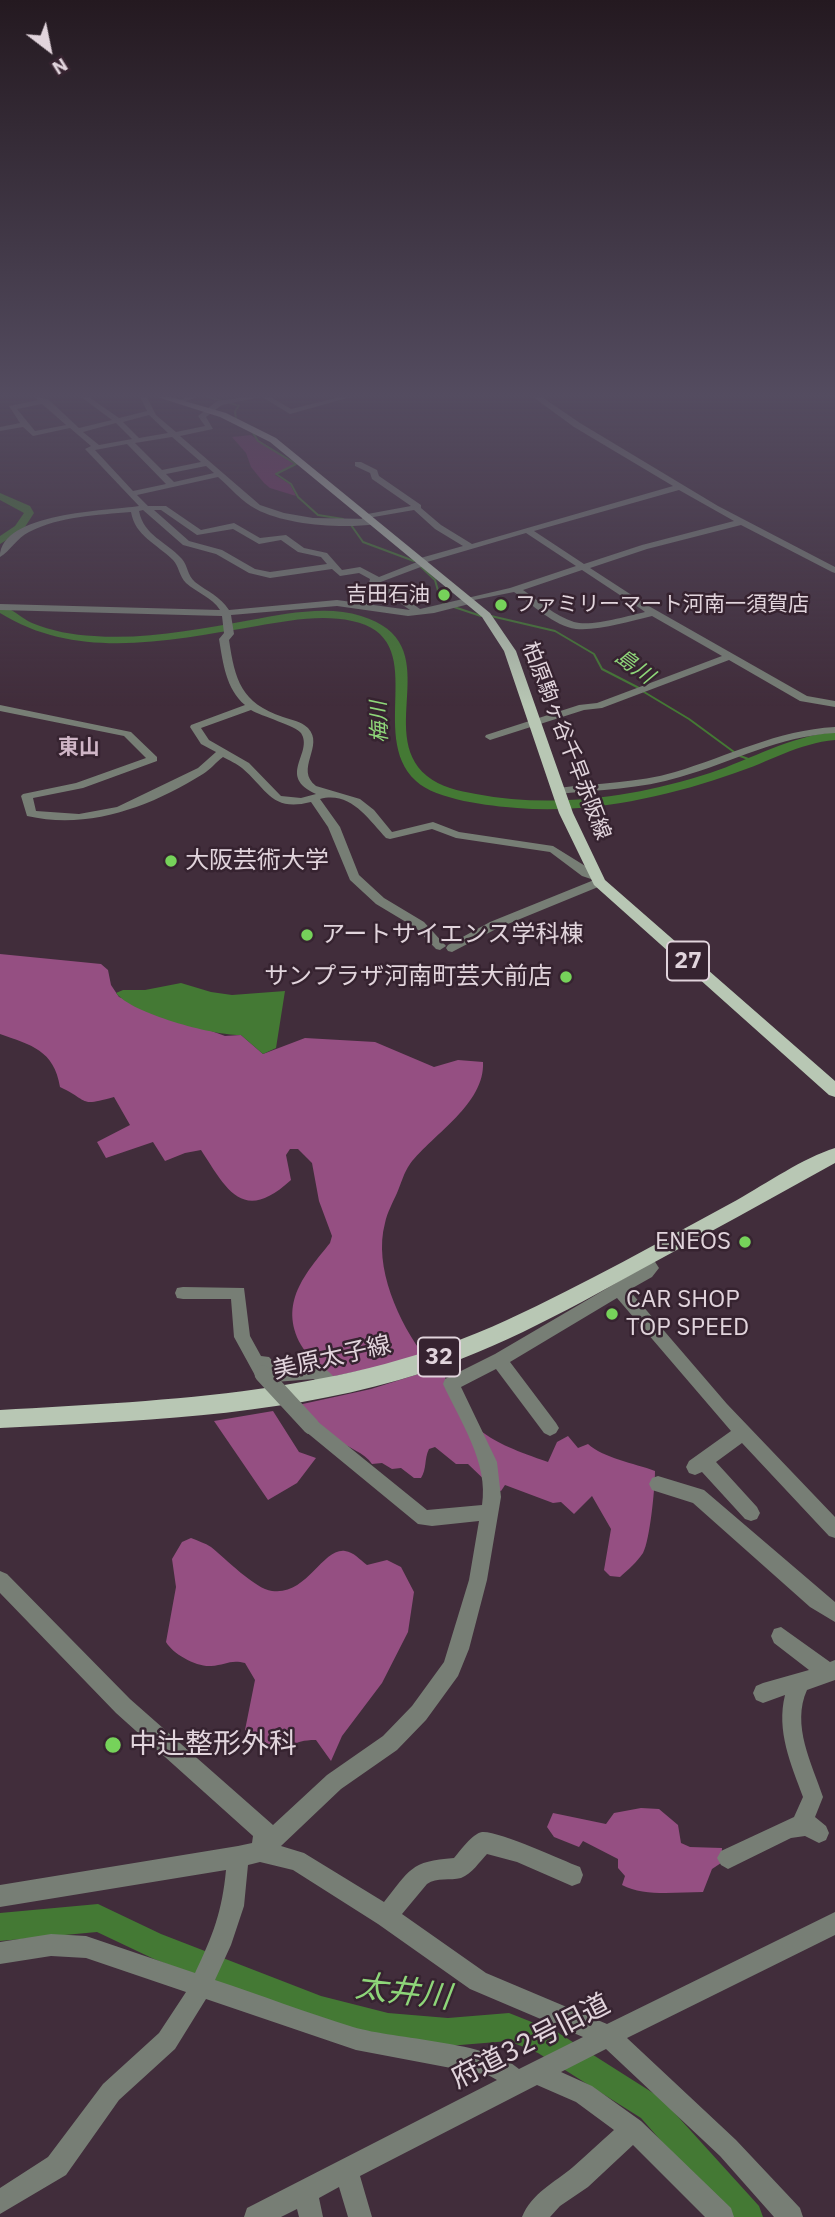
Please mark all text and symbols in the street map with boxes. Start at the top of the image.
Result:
north arrow [14,14,84,84]
text: N [48,53,72,81]
place label: 吉田石油 [346,582,430,608]
marker: 吉田石油 [436,587,452,603]
place label: ファミリーマート河南一須賀店 [515,592,809,618]
marker: ファミリーマート河南一須賀店 [493,597,509,613]
street label: 柏原駒ヶ谷千早赤阪線 [517,638,615,844]
water label: 島川 [610,644,658,690]
water label: 梅川 [367,701,393,743]
district label: 東山 [58,735,100,761]
place label: 大阪芸術大学 [185,847,329,875]
marker: 大阪芸術大学 [163,853,179,869]
place label: アートサイエンス学科棟 [321,921,584,949]
marker: アートサイエンス学科棟 [299,927,315,943]
road number: 27 [667,942,709,980]
place label: サンプラザ河南町芸大前店 [264,963,552,991]
marker: サンプラザ河南町芸大前店 [558,969,574,985]
place label: ENEOS [655,1228,731,1256]
marker: ENEOS [737,1234,753,1250]
place label: CAR SHOP TOP SPEED [626,1286,749,1342]
marker: CAR SHOP TOP SPEED [604,1306,620,1322]
street label: 美原太子線 [270,1330,394,1386]
road number: 32 [418,1338,460,1376]
place label: 中辻整形外科 [129,1728,297,1762]
marker: 中辻整形外科 [103,1735,123,1755]
water label: 太井川 [353,1968,453,2018]
street label: 府道32号旧道 [446,1988,616,2096]

